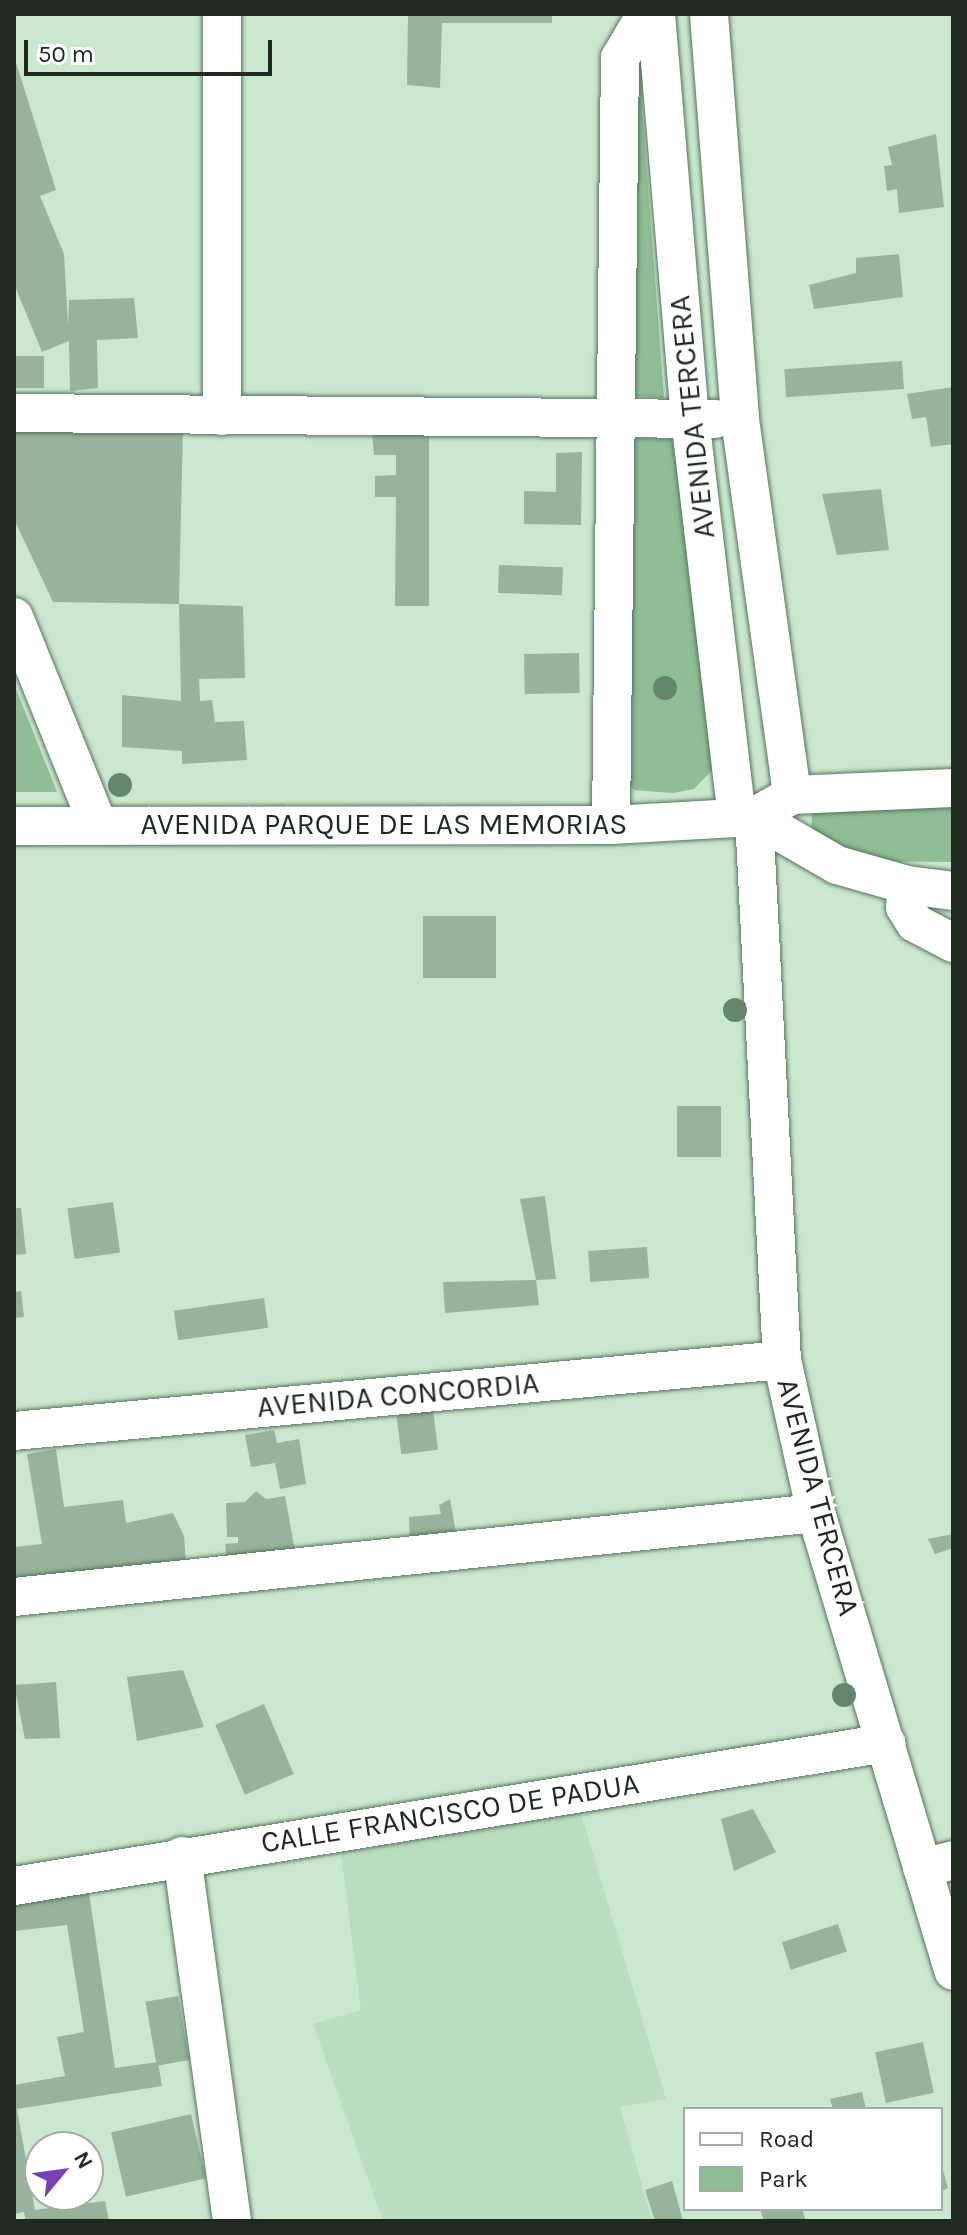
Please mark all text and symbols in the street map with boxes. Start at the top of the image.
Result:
scale bar [28,24,276,74]
text: 50 m [38,40,94,68]
street label: AVENIDA TERCERA [661,294,723,540]
street label: AVENIDA PARQUE DE LAS MEMORIAS [141,806,627,842]
street label: AVENIDA CONCORDIA [255,1365,541,1425]
street label: AVENIDA TERCERA [769,1374,867,1620]
street label: CALLE FRANCISCO DE PADUA [258,1765,642,1861]
legend [683,2107,943,2211]
text: Road [759,2125,814,2153]
north arrow [24,2131,104,2211]
text: N [68,2147,98,2174]
text: Park [759,2165,808,2193]

